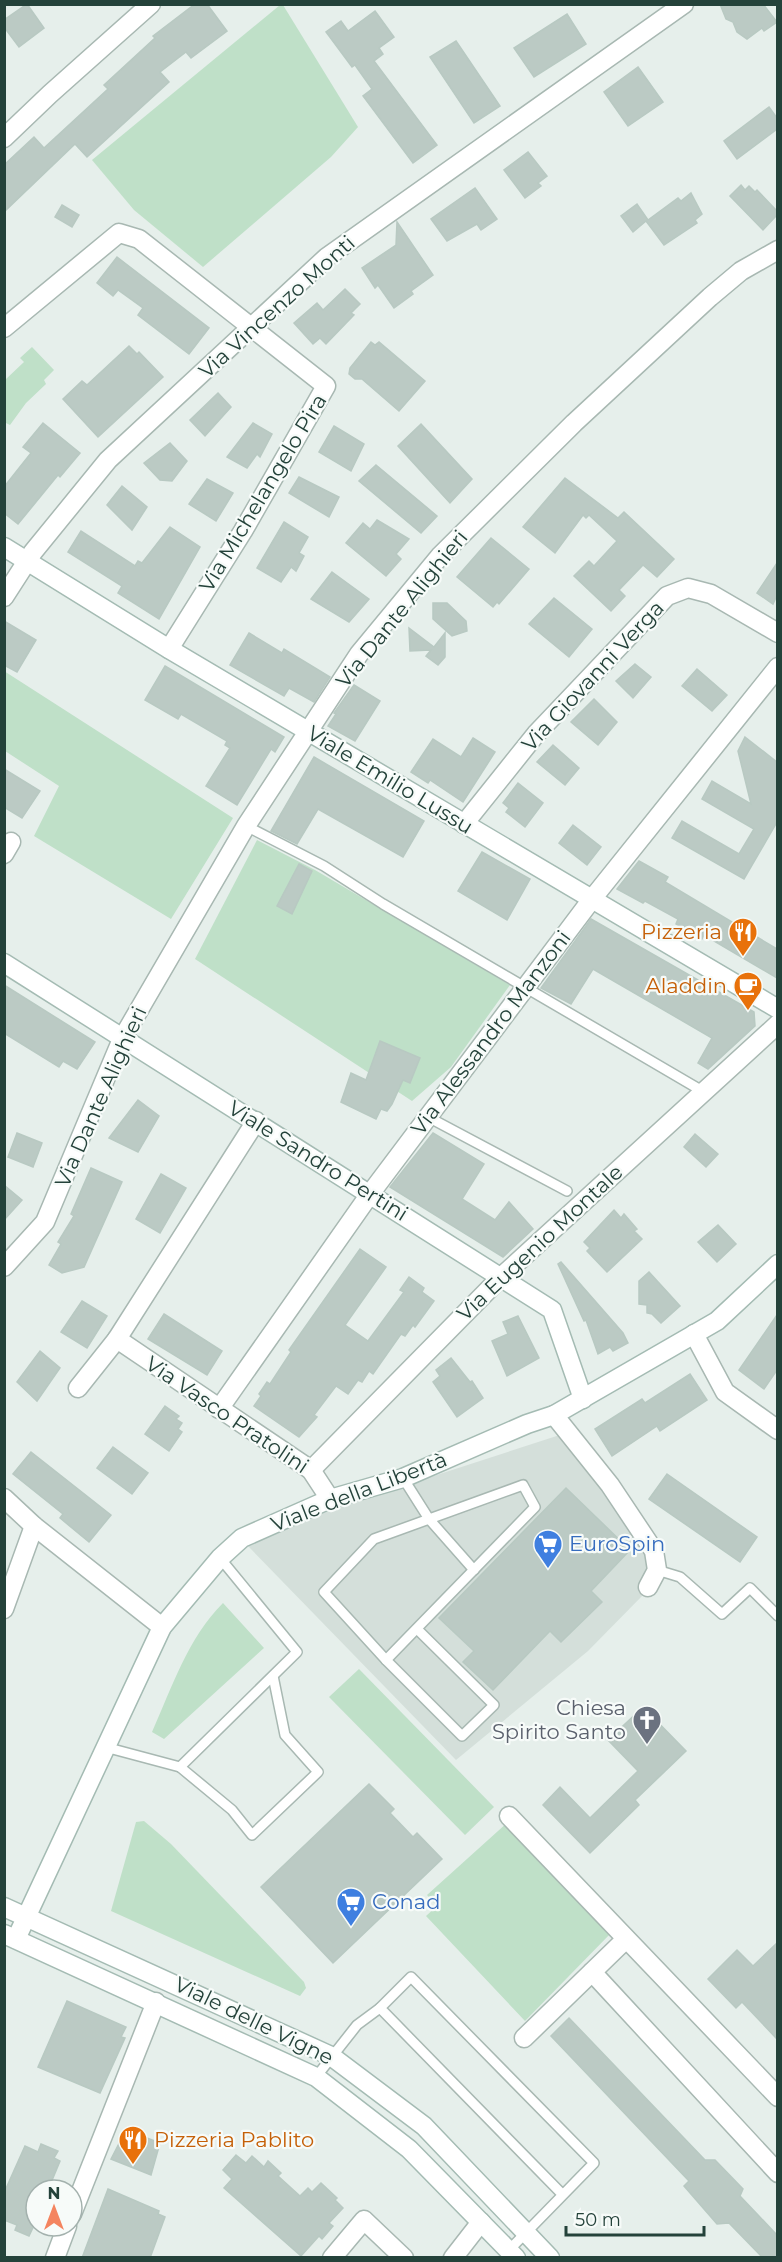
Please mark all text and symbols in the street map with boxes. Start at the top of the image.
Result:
street label: Via Vincenzo Monti [194,230,360,383]
street label: Via Michelangelo Pira [194,389,332,596]
street label: Via Dante Alighieri [330,525,473,692]
street label: Via Giovanni Verga [516,595,669,756]
street label: Viale Emilio Lussu [303,720,478,839]
restaurant icon: Pizzeria [727,916,759,958]
place label: Pizzeria [641,919,722,944]
street label: Via Alessandro Manzoni [406,926,576,1140]
cafe icon: Aladdin [732,970,764,1012]
place label: Aladdin [646,973,727,998]
street label: Via Dante Alighieri [49,1003,152,1191]
street label: Viale Sandro Pertini [224,1095,413,1226]
street label: Via Eugenio Montale [452,1159,628,1326]
street label: Via Vasco Pratolini [141,1351,314,1478]
street label: Viale della Libertà [267,1446,450,1537]
supermarket icon: EuroSpin [532,1528,564,1570]
place label: EuroSpin [569,1531,665,1556]
place label: Chiesa Spirito Santo [492,1695,626,1744]
church icon: Chiesa Spirito Santo [631,1704,663,1746]
supermarket icon: Conad [335,1886,367,1928]
place label: Conad [372,1889,440,1914]
street label: Viale delle Vigne [171,1971,338,2070]
restaurant icon: Pizzeria Pablito [117,2124,149,2166]
place label: Pizzeria Pablito [154,2127,314,2152]
north arrow [24,2178,84,2238]
text: N [48,2184,60,2203]
scale bar [566,2199,704,2237]
text: 50 m [575,2209,621,2231]

